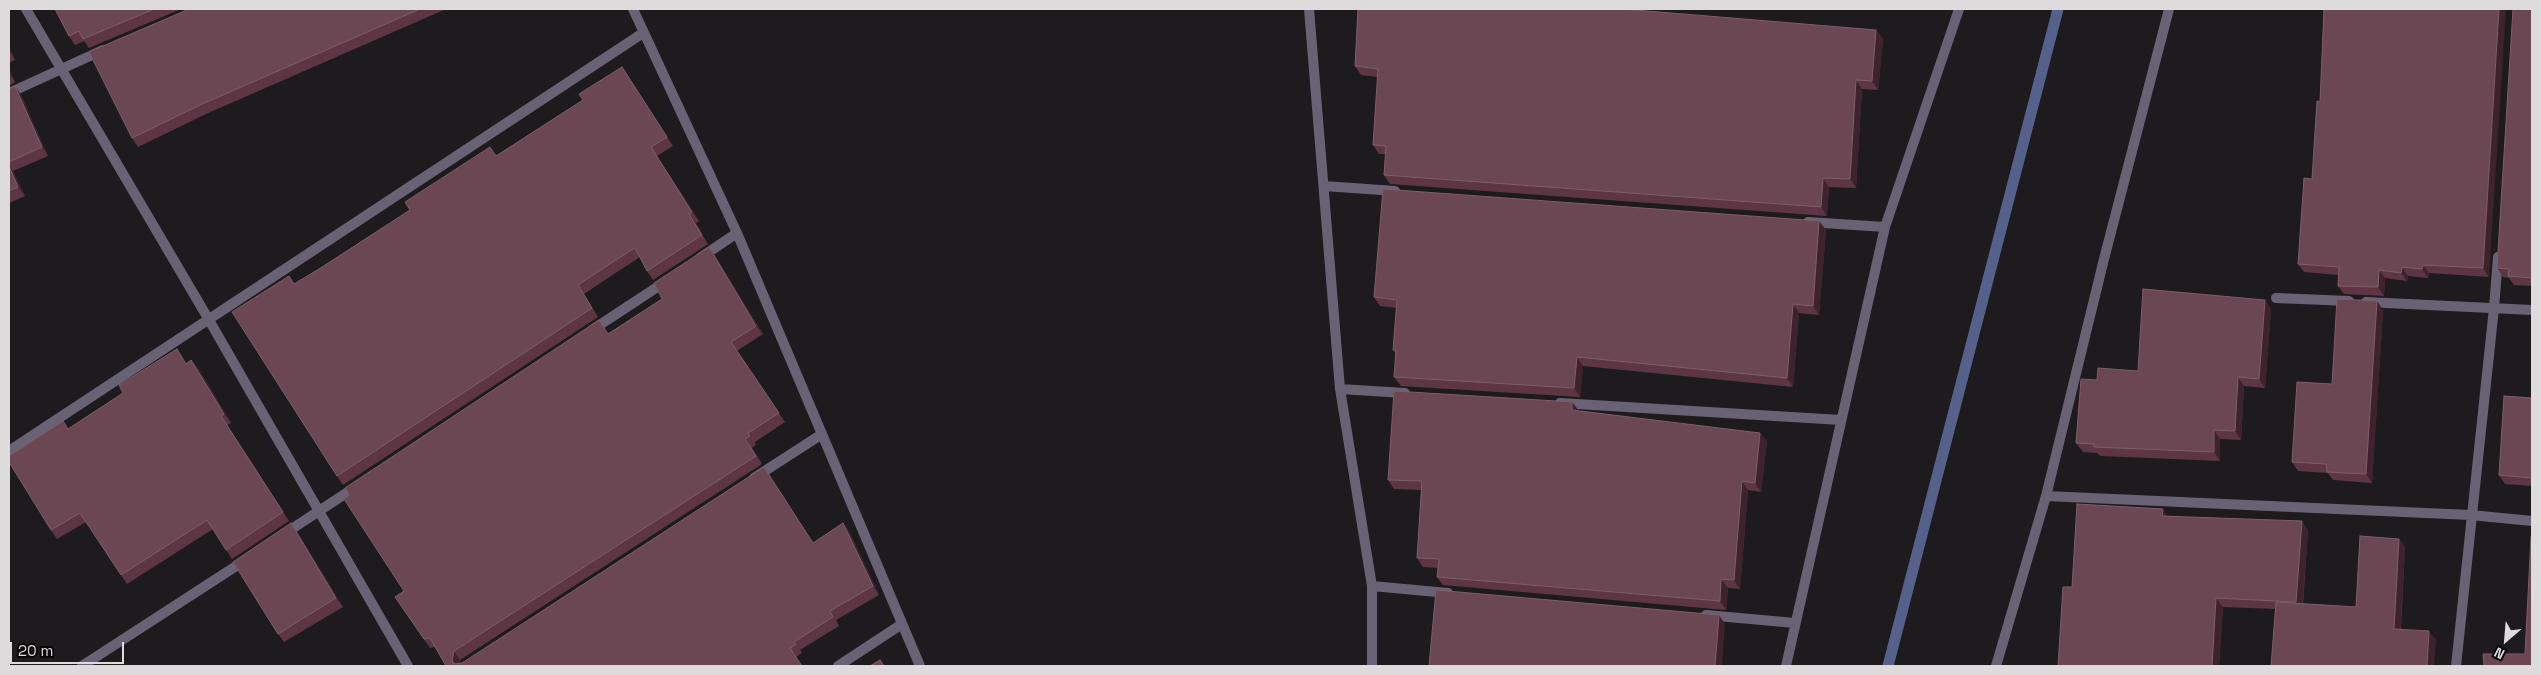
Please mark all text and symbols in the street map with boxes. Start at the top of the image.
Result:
north arrow [2481,615,2531,665]
scale bar [12,632,126,664]
text: 20 m [18,641,53,660]
text: N [2491,643,2507,664]

